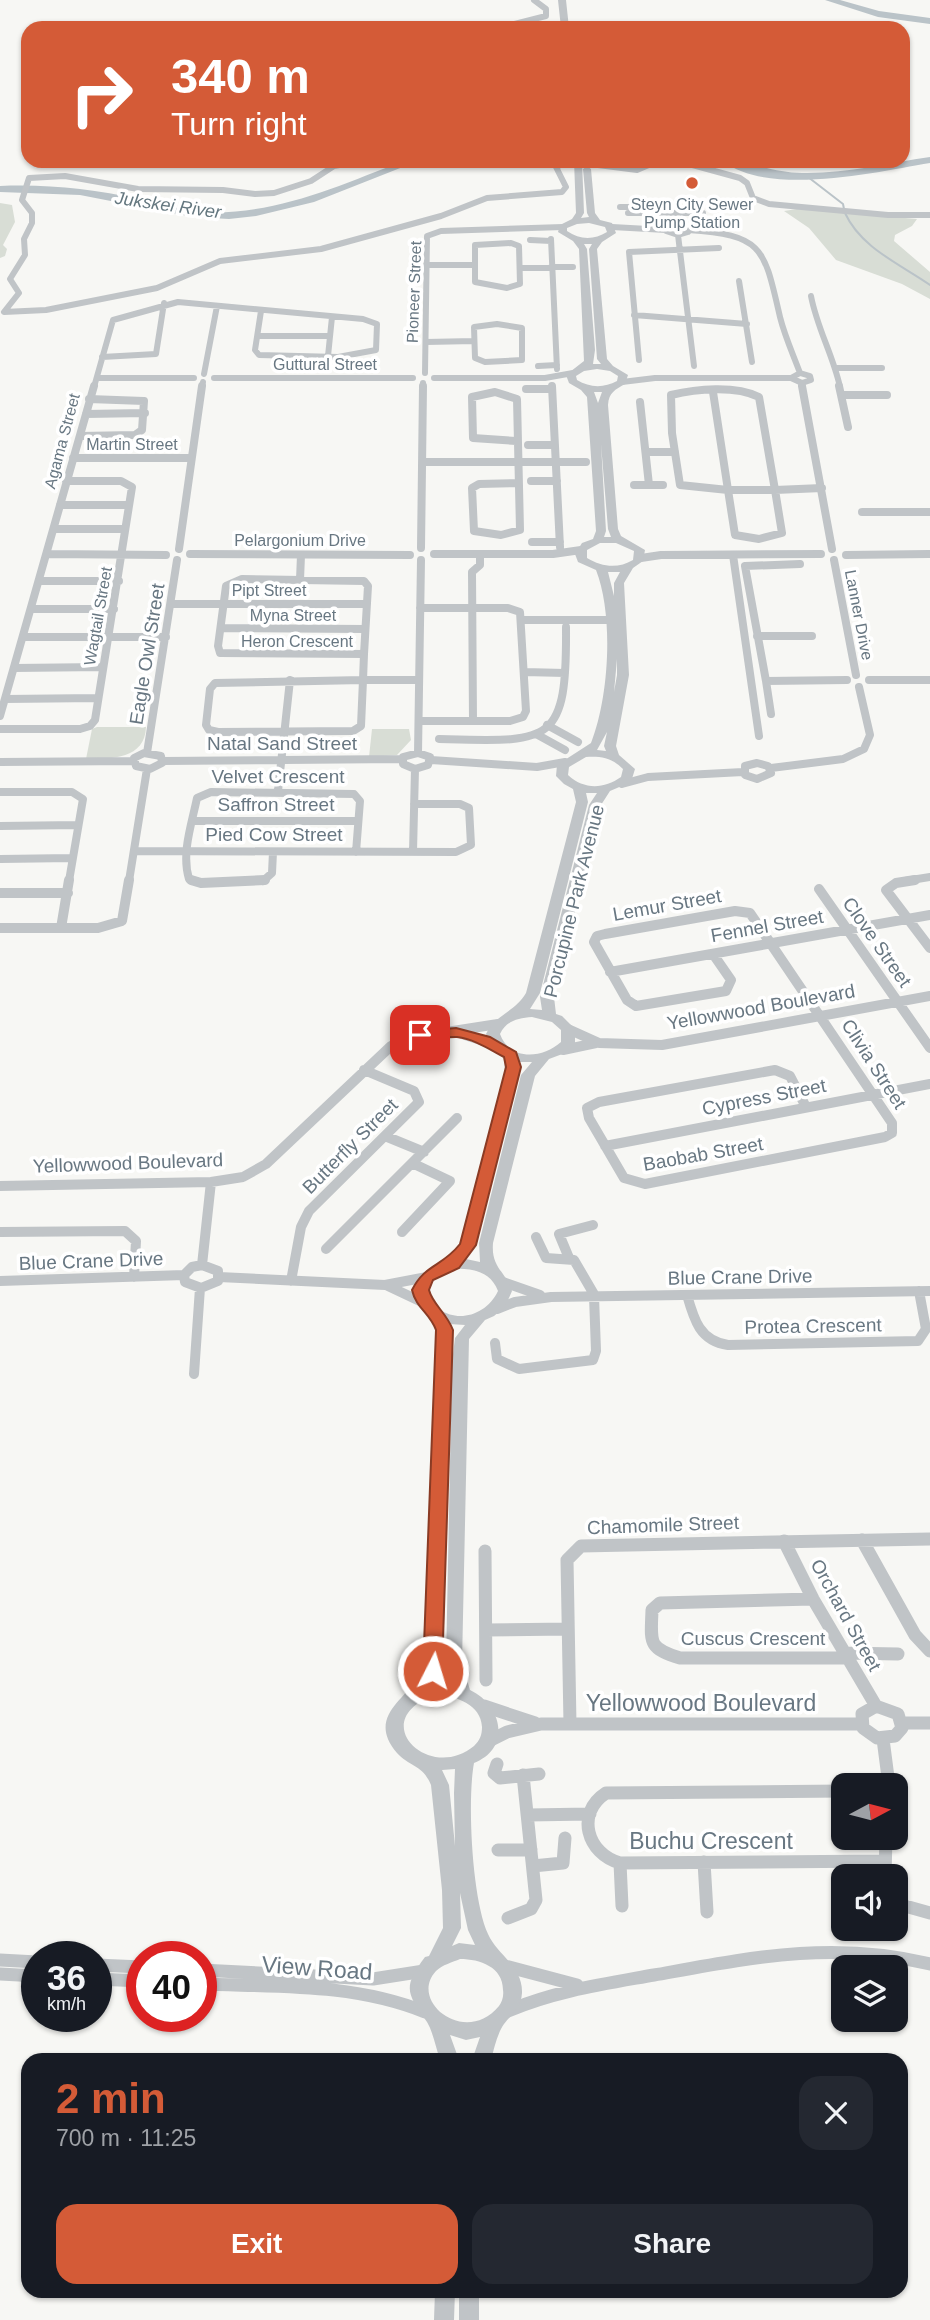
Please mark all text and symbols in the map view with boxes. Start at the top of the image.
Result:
icon: right [56,49,147,140]
text: 340 m [171,49,310,103]
text: Turn right [171,106,307,142]
marker: Steyn City Sewer Pump Station [684,175,700,191]
water label: Jukskei River [113,188,223,222]
place label: Steyn City Sewer Pump Station [631,196,754,231]
street label: Pioneer Street [404,240,424,343]
street label: Guttural Street [273,356,378,373]
street label: Agama Street [41,391,83,490]
street label: Martin Street [86,436,178,453]
street label: Pelargonium Drive [234,532,366,549]
street label: Wagtail Street [81,565,115,667]
street label: Lanner Drive [842,568,876,662]
street label: Eagle Owl Street [125,581,169,726]
street label: Pipt Street [232,582,307,599]
street label: Myna Street [250,607,337,624]
street label: Heron Crescent [241,633,354,650]
street label: Natal Sand Street [207,733,358,754]
street label: Velvet Crescent [211,766,345,787]
street label: Saffron Street [218,794,335,815]
street label: Porcupine Park Avenue [540,802,608,1000]
street label: Pied Cow Street [205,824,343,845]
street label: Lemur Street [611,885,724,925]
street label: Clove Street [838,893,916,991]
street label: Fennel Street [709,906,826,946]
street label: Yellowwood Boulevard [665,980,857,1034]
pin [390,1005,450,1065]
street label: Clivia Street [837,1015,911,1113]
icon: arrive [401,1016,439,1054]
street label: Cypress Street [700,1075,828,1119]
street label: Butterfly Street [298,1094,402,1198]
street label: Baobab Street [641,1133,765,1175]
street label: Yellowwood Boulevard [32,1149,224,1177]
street label: Blue Crane Drive [18,1248,164,1274]
street label: Blue Crane Drive [667,1265,813,1289]
street label: Protea Crescent [744,1314,883,1338]
street label: Chamomile Street [587,1512,740,1538]
street label: Orchard Street [807,1555,886,1675]
street label: Cuscus Crescent [681,1628,826,1649]
position arrow [396,1634,470,1708]
street label: Yellowwood Boulevard [586,1690,816,1716]
north arrow [831,1773,908,1850]
map controls [831,1773,908,2032]
street label: Buchu Crescent [629,1828,793,1854]
button: sound [831,1864,908,1941]
speed limit sign: 40 [126,1941,217,2032]
street label: View Road [261,1951,373,1985]
button: layers [831,1955,908,2032]
text: 36 [47,1958,86,1997]
text: km/h [47,1994,86,2014]
text: 2 min [56,2075,166,2122]
button: close [799,2076,873,2150]
text: 700 m · 11:25 [56,2125,196,2151]
button: Exit [56,2204,458,2284]
button: Share [472,2204,873,2284]

